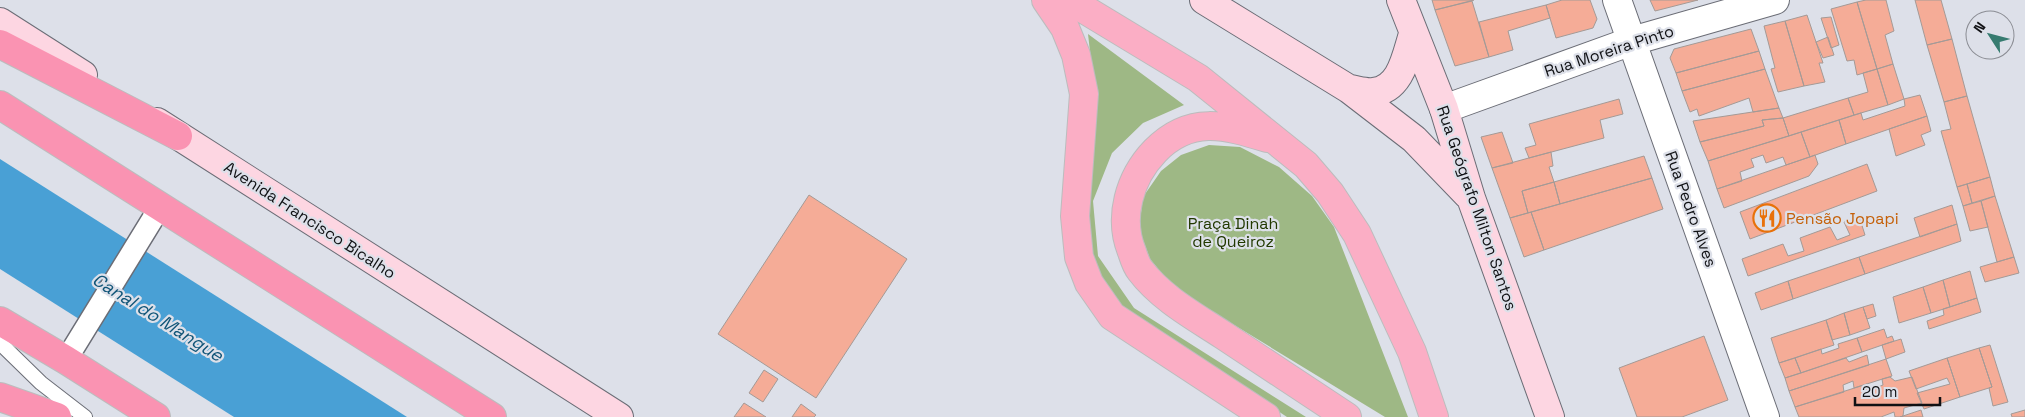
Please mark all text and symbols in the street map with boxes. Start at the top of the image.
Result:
north arrow [1965,10,2015,60]
text: N [1969,18,1990,36]
street label: Rua Moreira Pinto [1541,20,1677,82]
street label: Rua Geógrafo Milton Santos [1432,103,1522,313]
street label: Rua Pedro Alves [1660,148,1722,270]
street label: Avenida Francisco Bicalho [220,157,400,283]
restaurant icon: Pensão Jopapi [1752,203,1782,233]
place label: Pensão Jopapi [1786,208,1899,229]
park label: Praça Dinah de Queiroz [1188,213,1278,252]
water label: Canal do Mangue [88,268,229,367]
scale bar [1855,374,1940,406]
text: 20 m [1862,382,1897,401]

